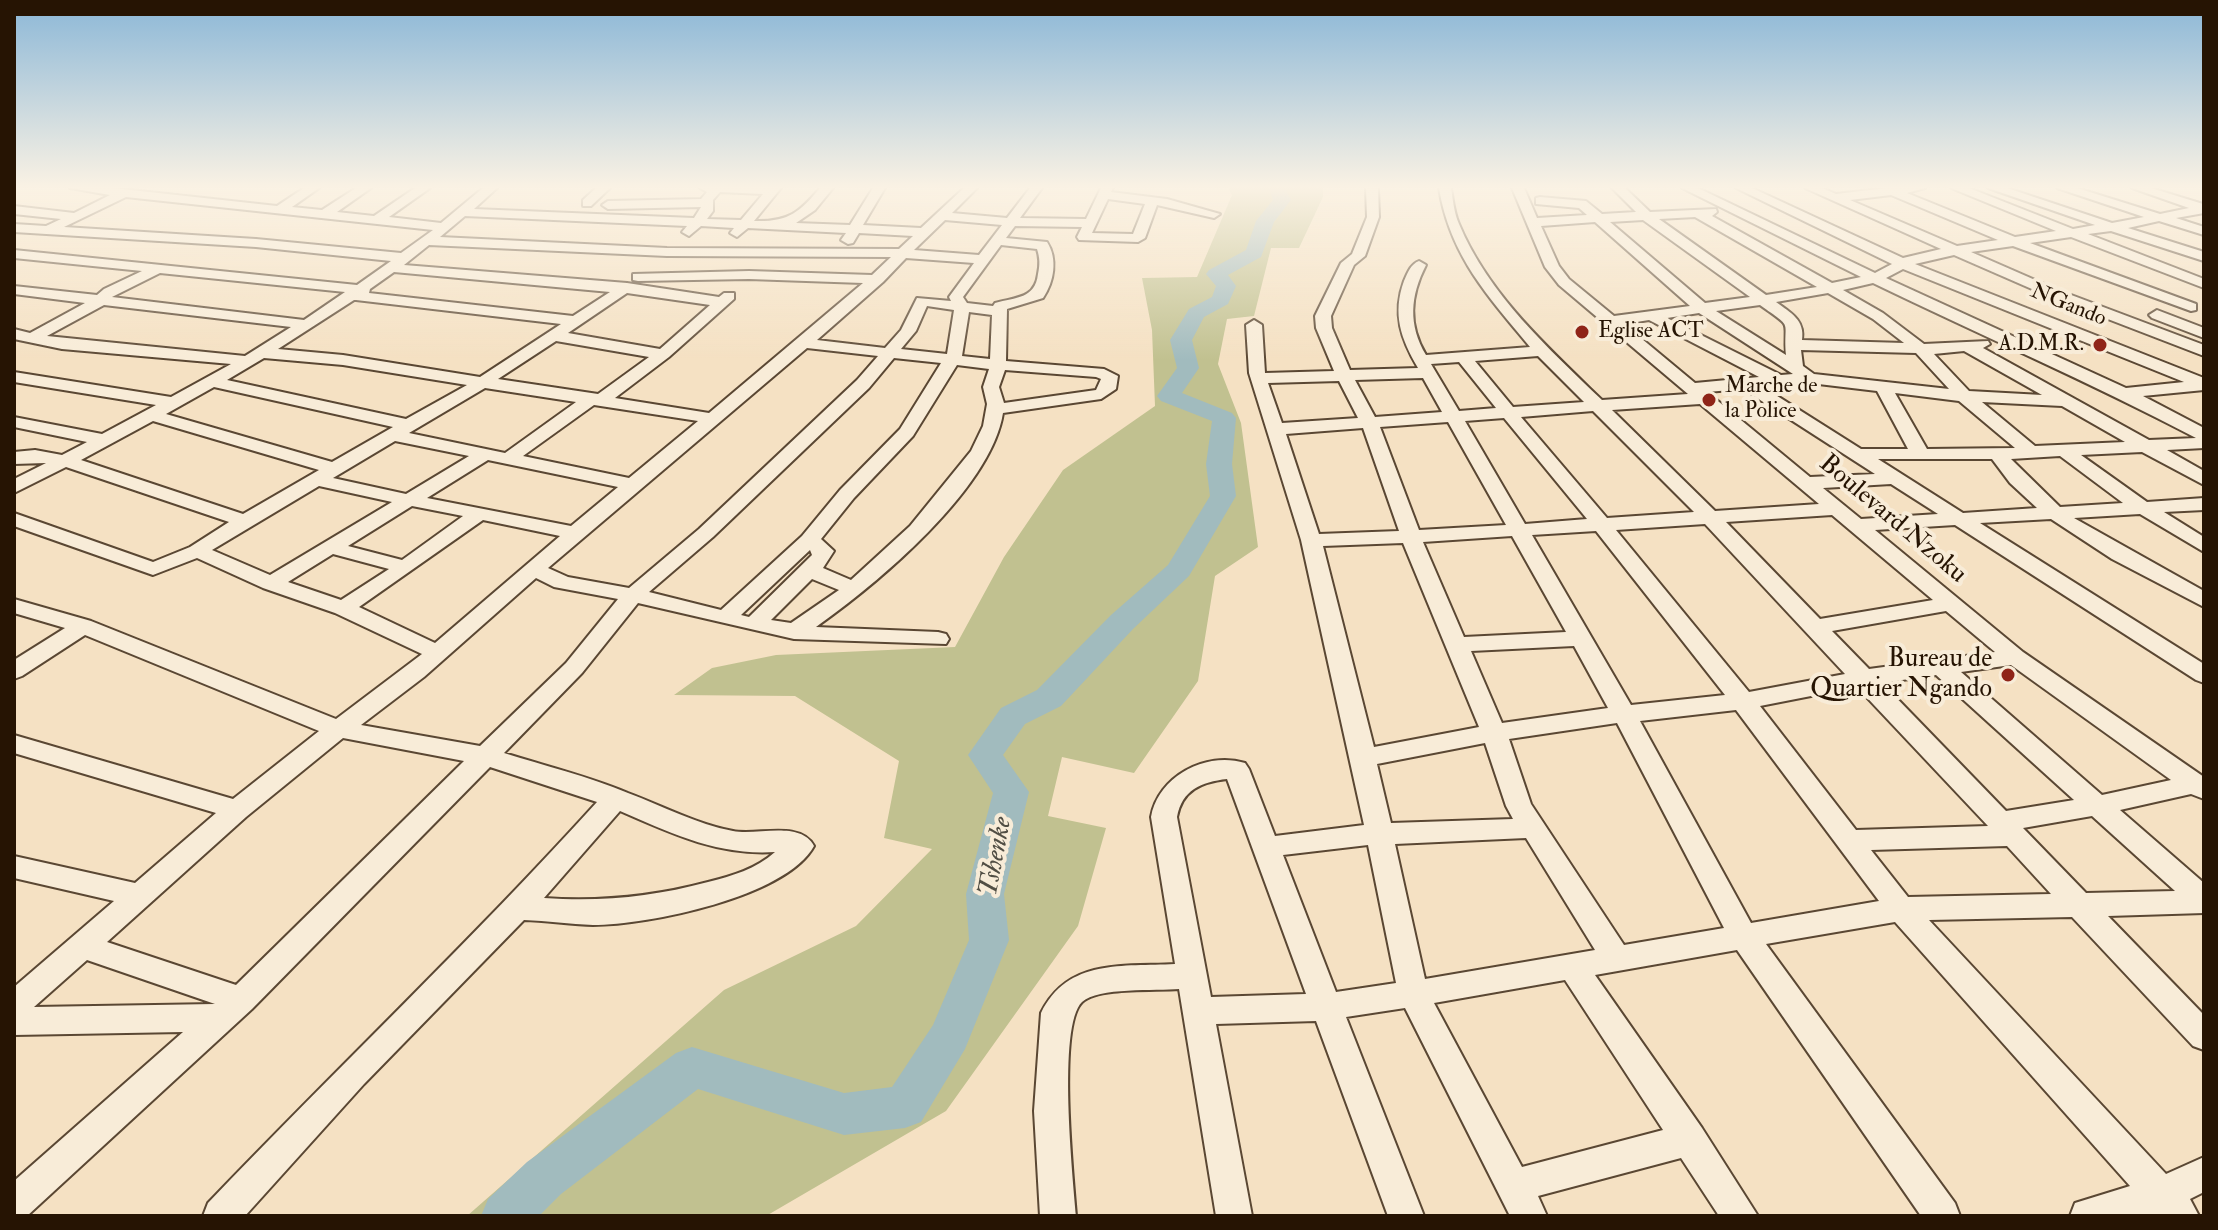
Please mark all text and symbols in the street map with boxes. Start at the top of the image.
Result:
street label: NGando [2026,279,2110,333]
place label: Eglise ACT [1598,319,1704,345]
marker: Eglise ACT [1573,323,1591,341]
place label: A.D.M.R. [1998,332,2084,358]
marker: A.D.M.R. [2091,336,2109,354]
place label: Marche de la Police [1725,374,1818,426]
marker: Marche de la Police [1700,391,1718,409]
street label: Boulevard Nzoku [1812,449,1972,591]
place label: Bureau de Quartier Ngando [1810,644,1992,706]
marker: Bureau de Quartier Ngando [1999,666,2017,684]
water label: Tshenke [973,814,1021,900]

